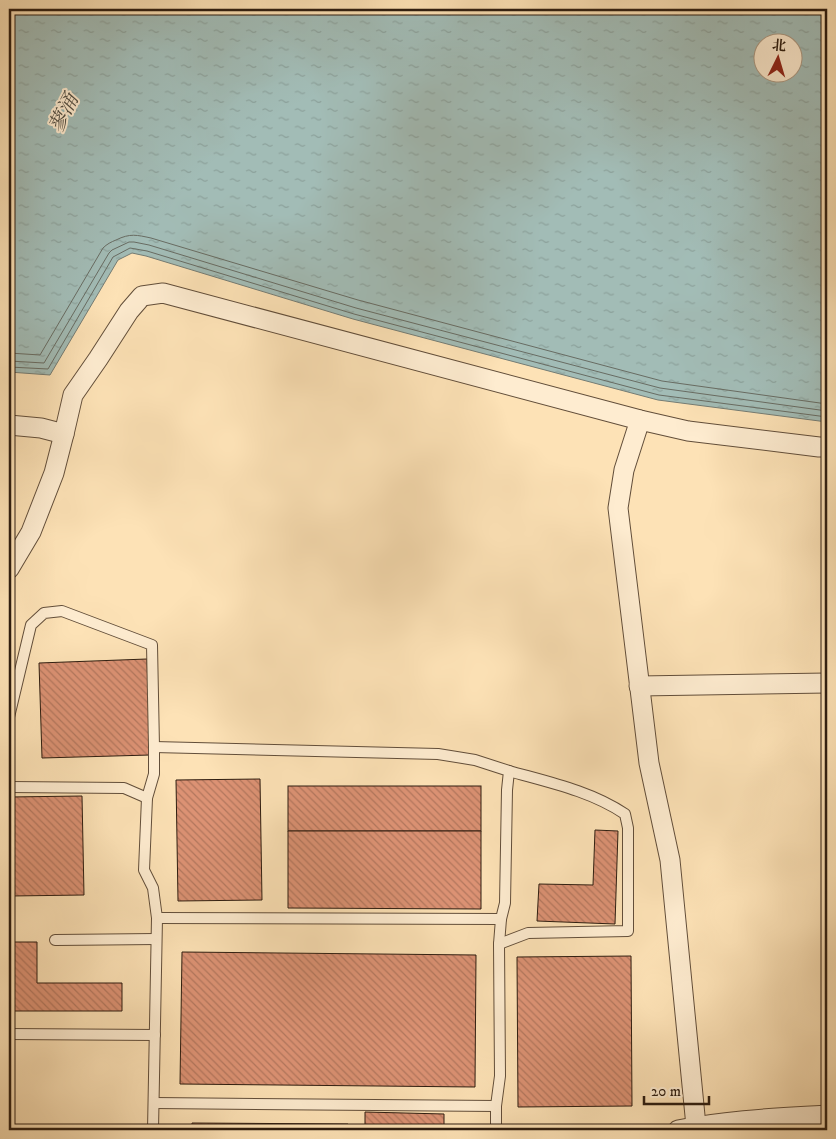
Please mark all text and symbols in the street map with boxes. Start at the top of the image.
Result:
north arrow [754,32,804,82]
text: 北 [771,36,787,56]
water label: 蓼涌 [44,88,85,137]
scale bar [644,1074,708,1106]
text: 20 m [651,1082,681,1101]

